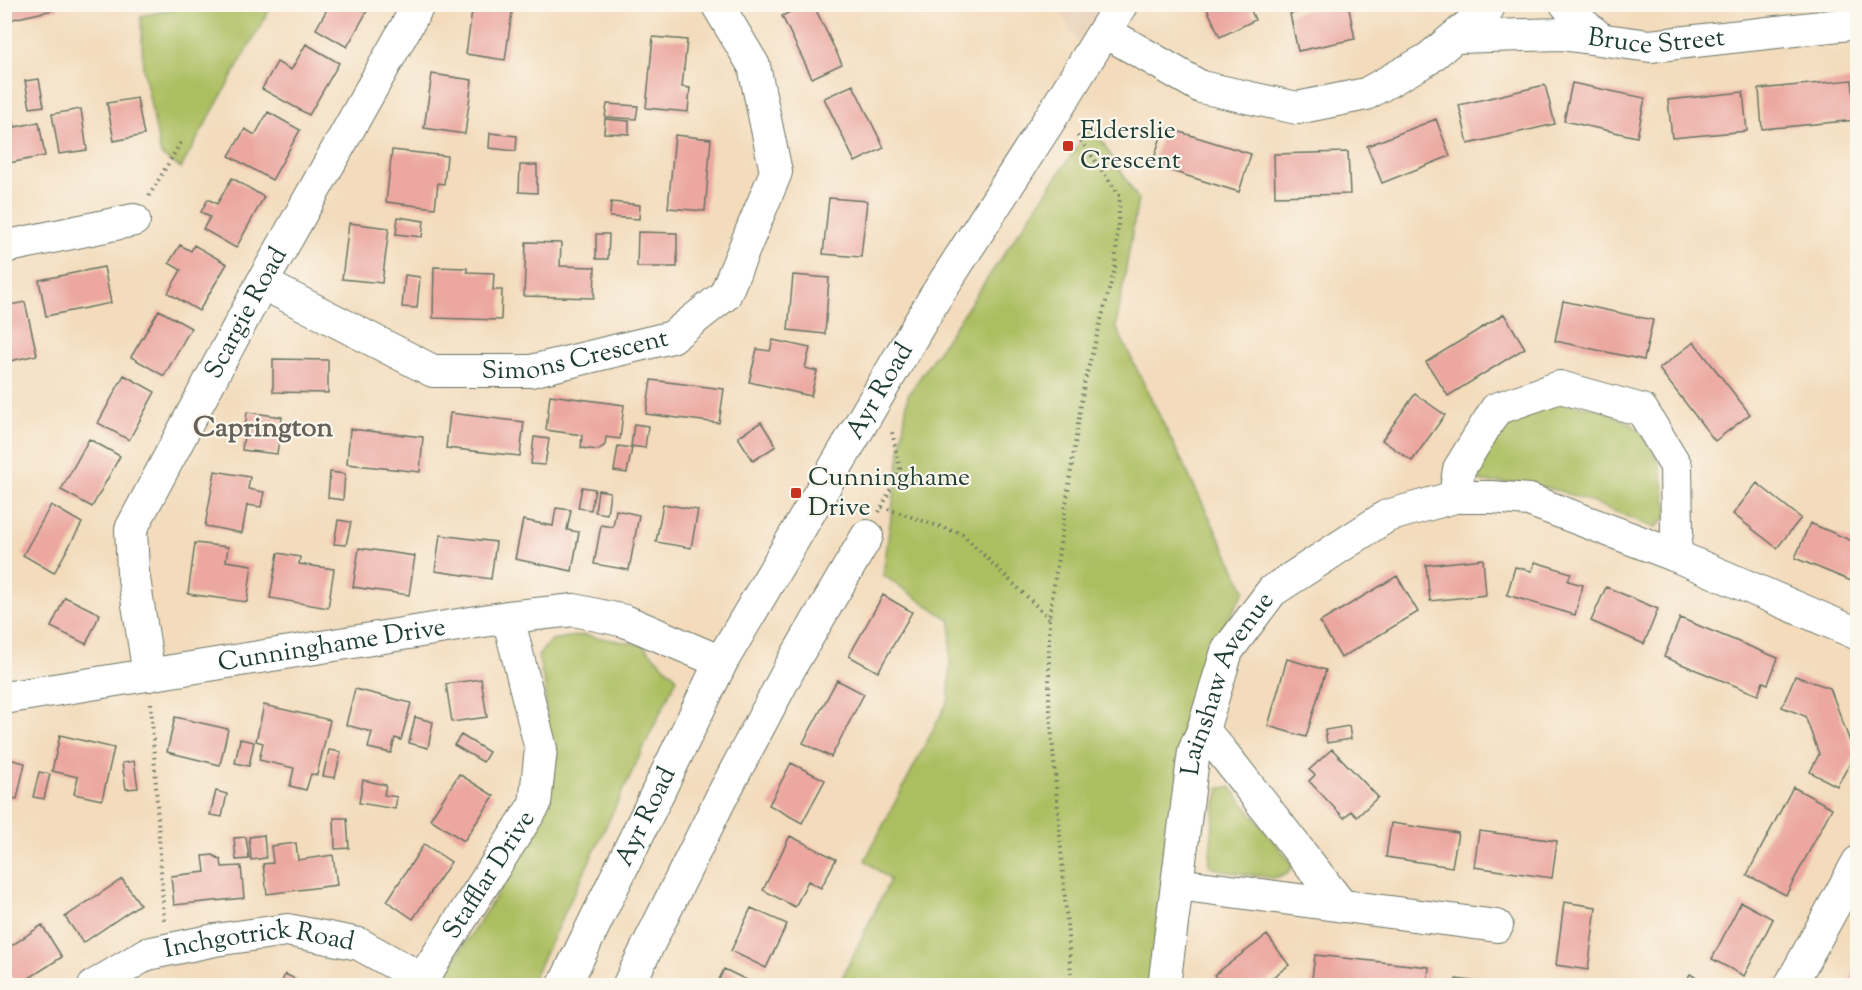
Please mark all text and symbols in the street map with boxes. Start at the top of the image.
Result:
street label: Bruce Street [1585,19,1727,65]
place label: Elderslie Crescent [1080,113,1181,180]
marker: Elderslie Crescent [1061,139,1075,153]
street label: Scargie Road [196,240,297,386]
street label: Simons Crescent [482,320,672,390]
street label: Ayr Road [837,336,923,446]
district label: Caprington [193,409,334,449]
place label: Cunninghame Drive [808,460,970,527]
marker: Cunninghame Drive [789,486,803,500]
street label: Lainshaw Avenue [1173,584,1283,778]
street label: Cunninghame Drive [215,609,448,682]
street label: Ayr Road [606,761,686,873]
street label: Stafflar Drive [434,803,545,947]
street label: Inchgotrick Road [161,911,358,969]

